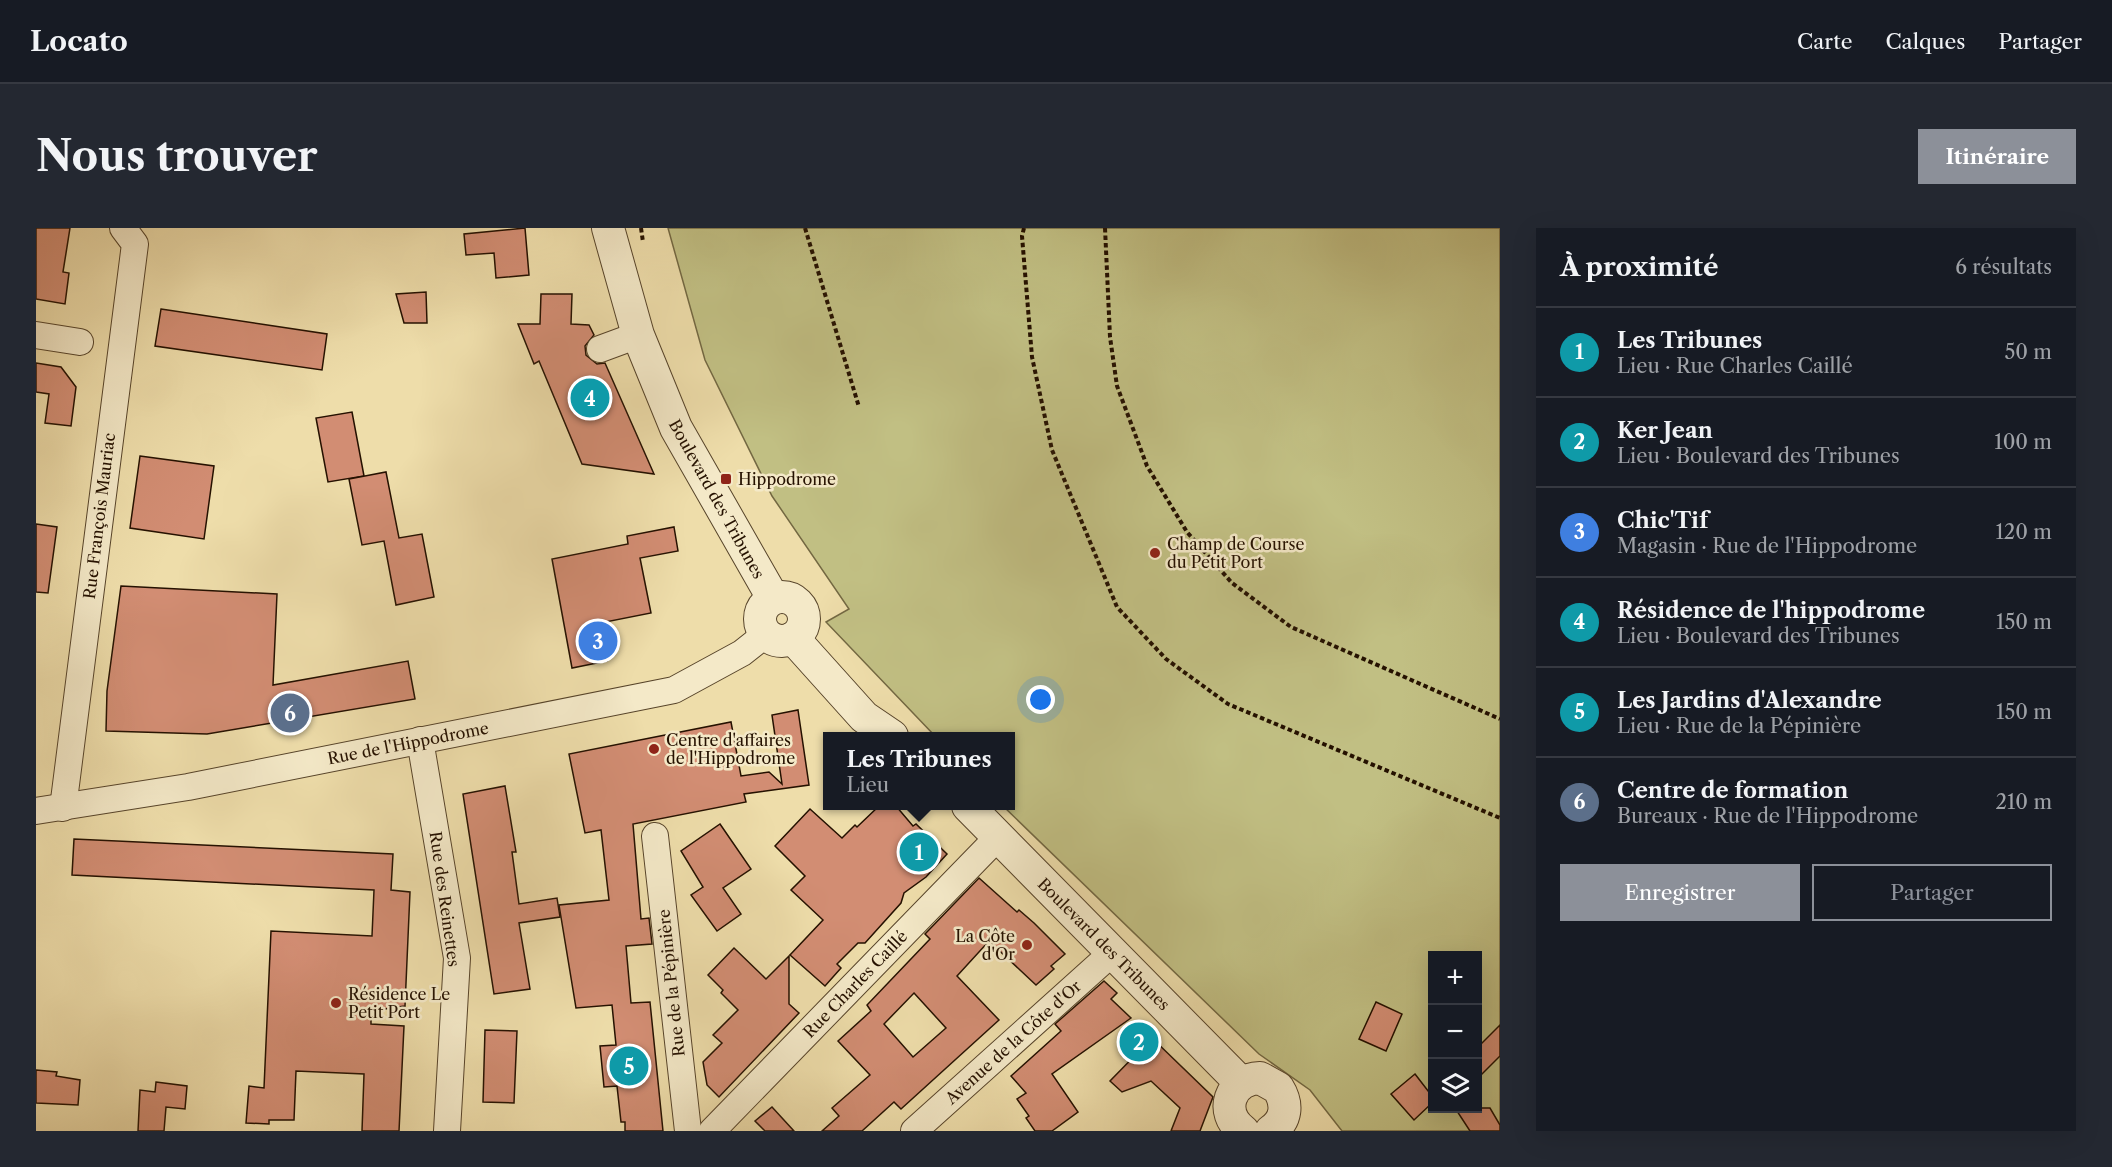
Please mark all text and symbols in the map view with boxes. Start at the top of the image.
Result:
text: Locato [30,24,128,58]
text: Carte [1797,29,1852,54]
text: Calques [1885,29,1965,54]
text: Partager [1998,29,2082,54]
button: Itinéraire [1918,129,2076,184]
text: Nous trouver [36,130,318,182]
text: À proximité [1560,251,1719,283]
text: 6 résultats [1955,255,2052,279]
text: Les Tribunes [1617,327,1762,354]
text: 1 [1575,340,1584,364]
text: 50 m [2005,340,2052,364]
text: Lieu · Rue Charles Caillé [1617,354,1853,378]
pin: 4 [570,376,610,420]
street label: Boulevard des Tribunes [665,416,769,582]
text: Ker Jean [1617,417,1713,444]
text: 2 [1574,430,1585,454]
text: 100 m [1994,430,2052,454]
street label: Rue François Mauriac [79,432,119,600]
text: Lieu · Boulevard des Tribunes [1617,444,1900,468]
place label: Hippodrome [738,469,836,489]
marker: Hippodrome [719,472,733,486]
text: Chic'Tif [1617,507,1708,534]
text: 3 [1574,520,1585,544]
text: 120 m [1995,520,2052,544]
place label: Champ de Course du Petit Port [1167,534,1304,572]
text: Magasin · Rue de l'Hippodrome [1617,534,1917,558]
marker: Champ de Course du Petit Port [1148,546,1162,560]
text: Résidence de l'hippodrome [1617,597,1925,624]
text: 4 [1574,610,1585,634]
text: 150 m [1996,610,2052,634]
pin: 3 [578,618,618,664]
text: Lieu · Boulevard des Tribunes [1617,624,1900,648]
your location [1026,685,1055,714]
text: Les Jardins d'Alexandre [1617,687,1882,714]
pin: 6 [270,690,310,736]
text: 5 [1574,700,1585,724]
text: 150 m [1996,700,2052,724]
text: Lieu · Rue de la Pépinière [1617,714,1861,738]
street label: Rue de l'Hippodrome [326,718,490,768]
place label: Centre d'affaires de l'Hippodrome [666,730,795,768]
popup [823,732,1015,810]
marker: Centre d'affaires de l'Hippodrome [647,742,661,756]
text: Les Tribunes [846,746,992,773]
text: Lieu [846,773,889,797]
text: Centre de formation [1617,777,1848,804]
text: 6 [1574,790,1585,814]
text: 210 m [1995,790,2052,814]
text: Bureaux · Rue de l'Hippodrome [1617,804,1918,828]
street label: Rue des Reinettes [426,830,464,968]
pin: 1 [900,830,938,874]
button: Enregistrer [1560,864,1800,921]
button: Partager [1812,864,2052,921]
street label: Boulevard des Tribunes [1034,874,1174,1014]
street label: Rue de la Pépinière [653,908,689,1058]
street label: Rue Charles Caillé [799,926,911,1042]
place label: La Côte d'Or [955,926,1015,964]
marker: La Côte d'Or [1020,938,1034,952]
map controls [1428,951,1482,1113]
button: + [1428,951,1482,1005]
street label: Avenue de la Côte d'Or [940,976,1085,1109]
place label: Résidence Le Petit Port [348,984,450,1022]
marker: Résidence Le Petit Port [329,996,343,1010]
button: − [1428,1005,1482,1059]
pin: 2 [1120,1020,1158,1064]
pin: 5 [610,1044,648,1088]
button: layers [1428,1059,1482,1113]

